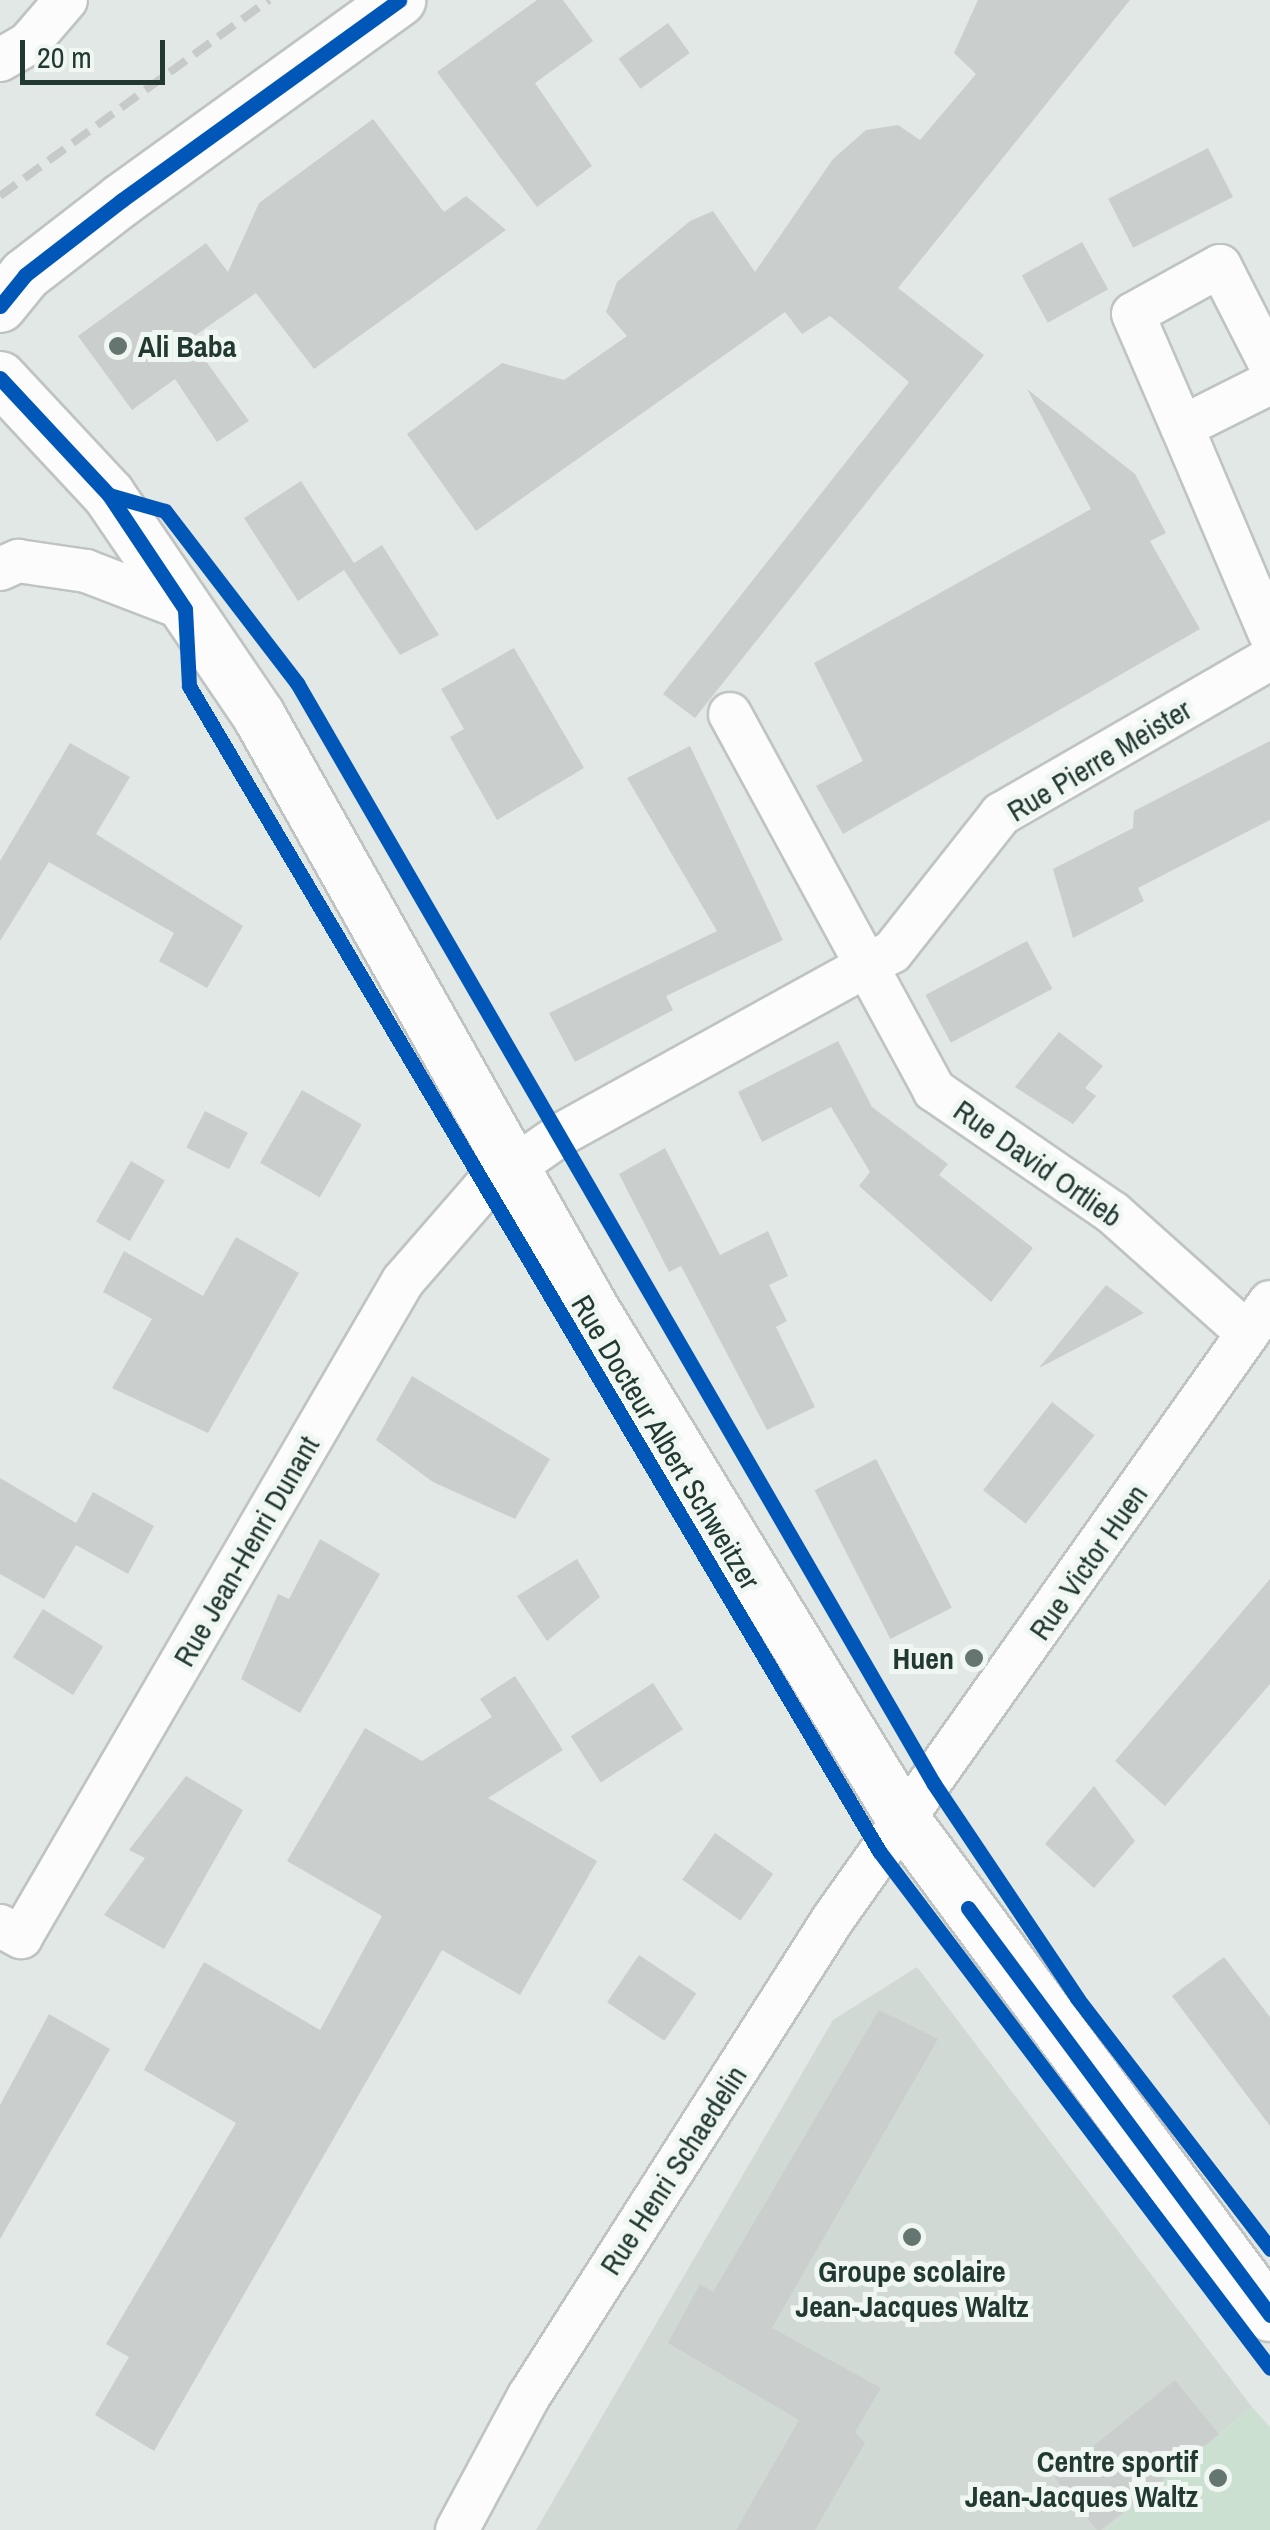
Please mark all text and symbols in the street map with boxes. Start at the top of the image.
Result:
scale bar [25,20,170,82]
text: 20 m [37,37,92,77]
place label: Ali Baba [138,328,236,364]
marker: Ali Baba [107,335,129,357]
street label: Rue Pierre Meister [1001,691,1197,829]
street label: Rue David Ortlieb [947,1092,1129,1234]
street label: Rue Docteur Albert Schweitzer [564,1288,768,1596]
street label: Rue Jean-Henri Dunant [165,1430,327,1672]
street label: Rue Victor Huen [1021,1477,1155,1647]
place label: Huen [893,1640,954,1676]
marker: Huen [963,1647,985,1669]
street label: Rue Henri Schaedelin [592,2059,754,2281]
marker: Groupe scolaire Jean-Jacques Waltz [901,2226,923,2248]
place label: Groupe scolaire Jean-Jacques Waltz [796,2253,1028,2324]
place label: Centre sportif Jean-Jacques Waltz [965,2443,1198,2514]
marker: Centre sportif Jean-Jacques Waltz [1207,2467,1229,2489]

